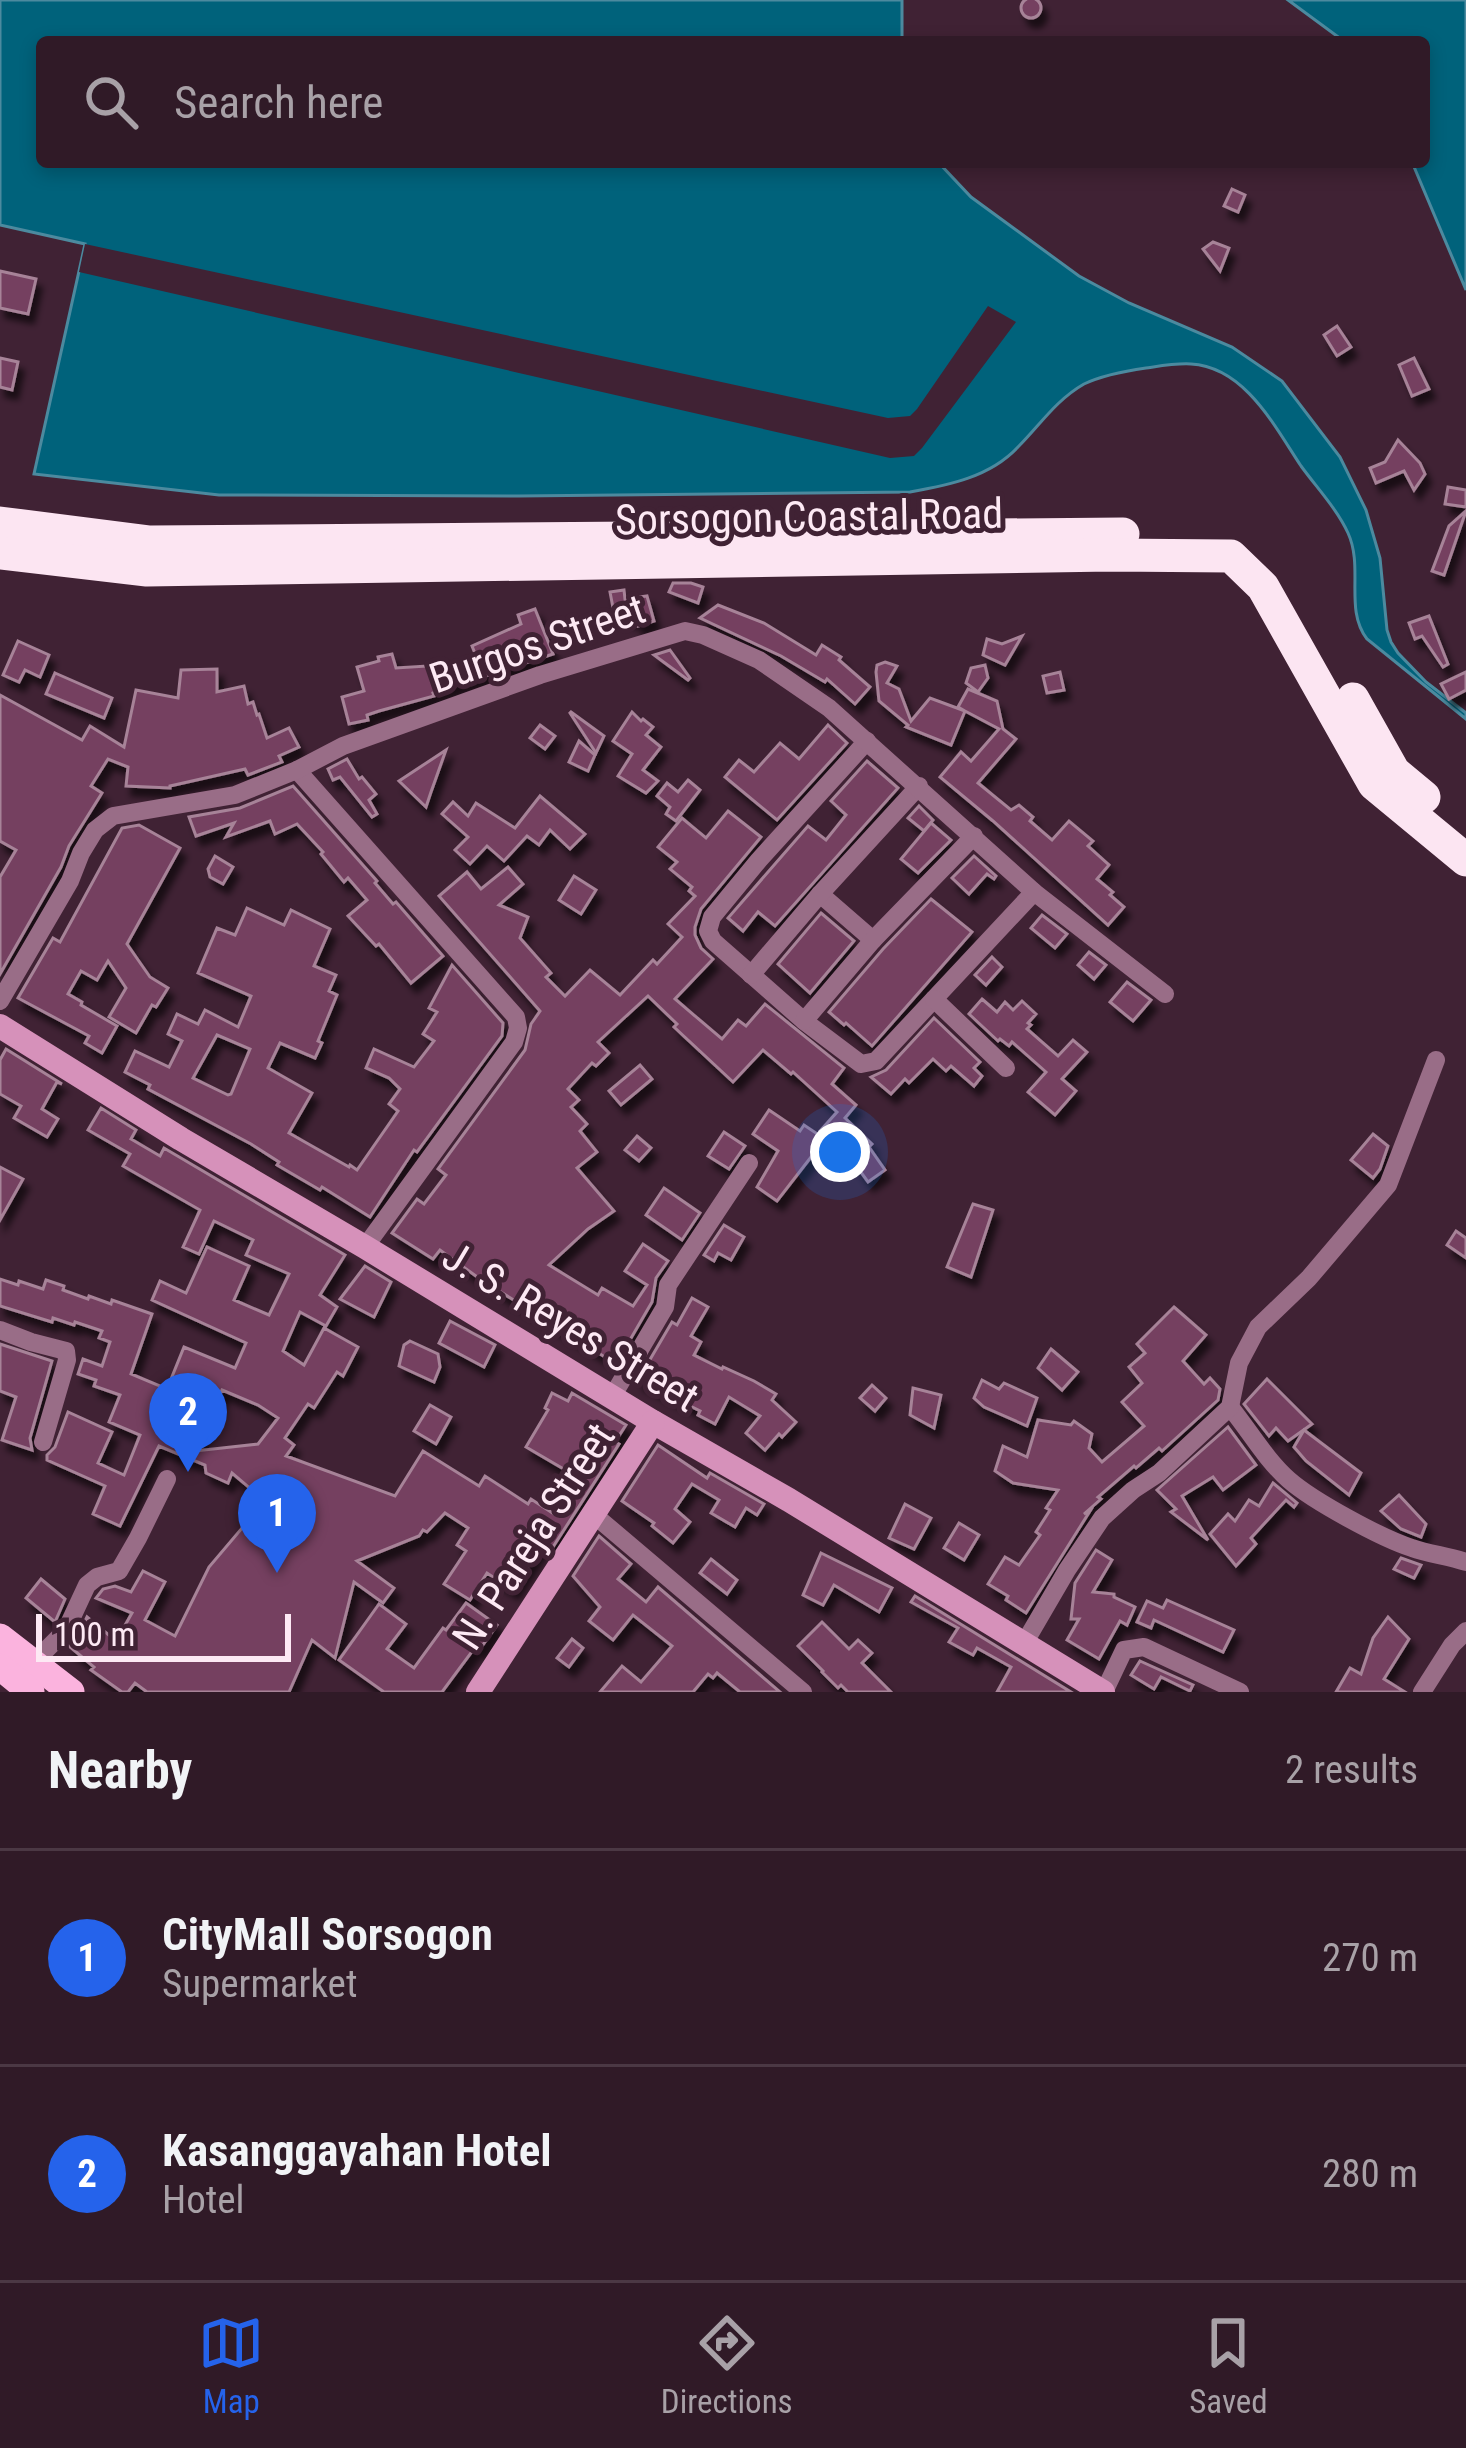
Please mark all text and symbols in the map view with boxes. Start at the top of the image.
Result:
search box [36,36,1430,168]
icon: search [78,69,144,135]
text: Search here [174,76,383,129]
street label: Sorsogon Coastal Road [615,489,1003,544]
street label: Burgos Street [423,584,651,703]
your location [810,1122,870,1182]
street label: J. S. Reyes Street [434,1231,707,1422]
pin: 2 [149,1373,227,1472]
street label: N. Pareja Street [442,1414,625,1658]
pin: 1 [238,1474,316,1573]
scale bar [36,1608,291,1661]
text: 100 m [54,1615,135,1654]
text: Nearby [48,1741,192,1800]
text: 2 results [1285,1747,1418,1793]
text: CityMall Sorsogon [162,1908,493,1961]
text: 1 [77,1935,97,1981]
text: 270 m [1322,1935,1418,1981]
text: Supermarket [162,1961,357,2007]
text: Kasanggayahan Hotel [162,2124,552,2177]
text: 2 [77,2151,97,2197]
text: 280 m [1322,2151,1418,2197]
text: Hotel [162,2177,245,2223]
tab: Map [198,2310,264,2421]
tab: Directions [661,2310,793,2421]
tab: Saved [1189,2310,1268,2421]

